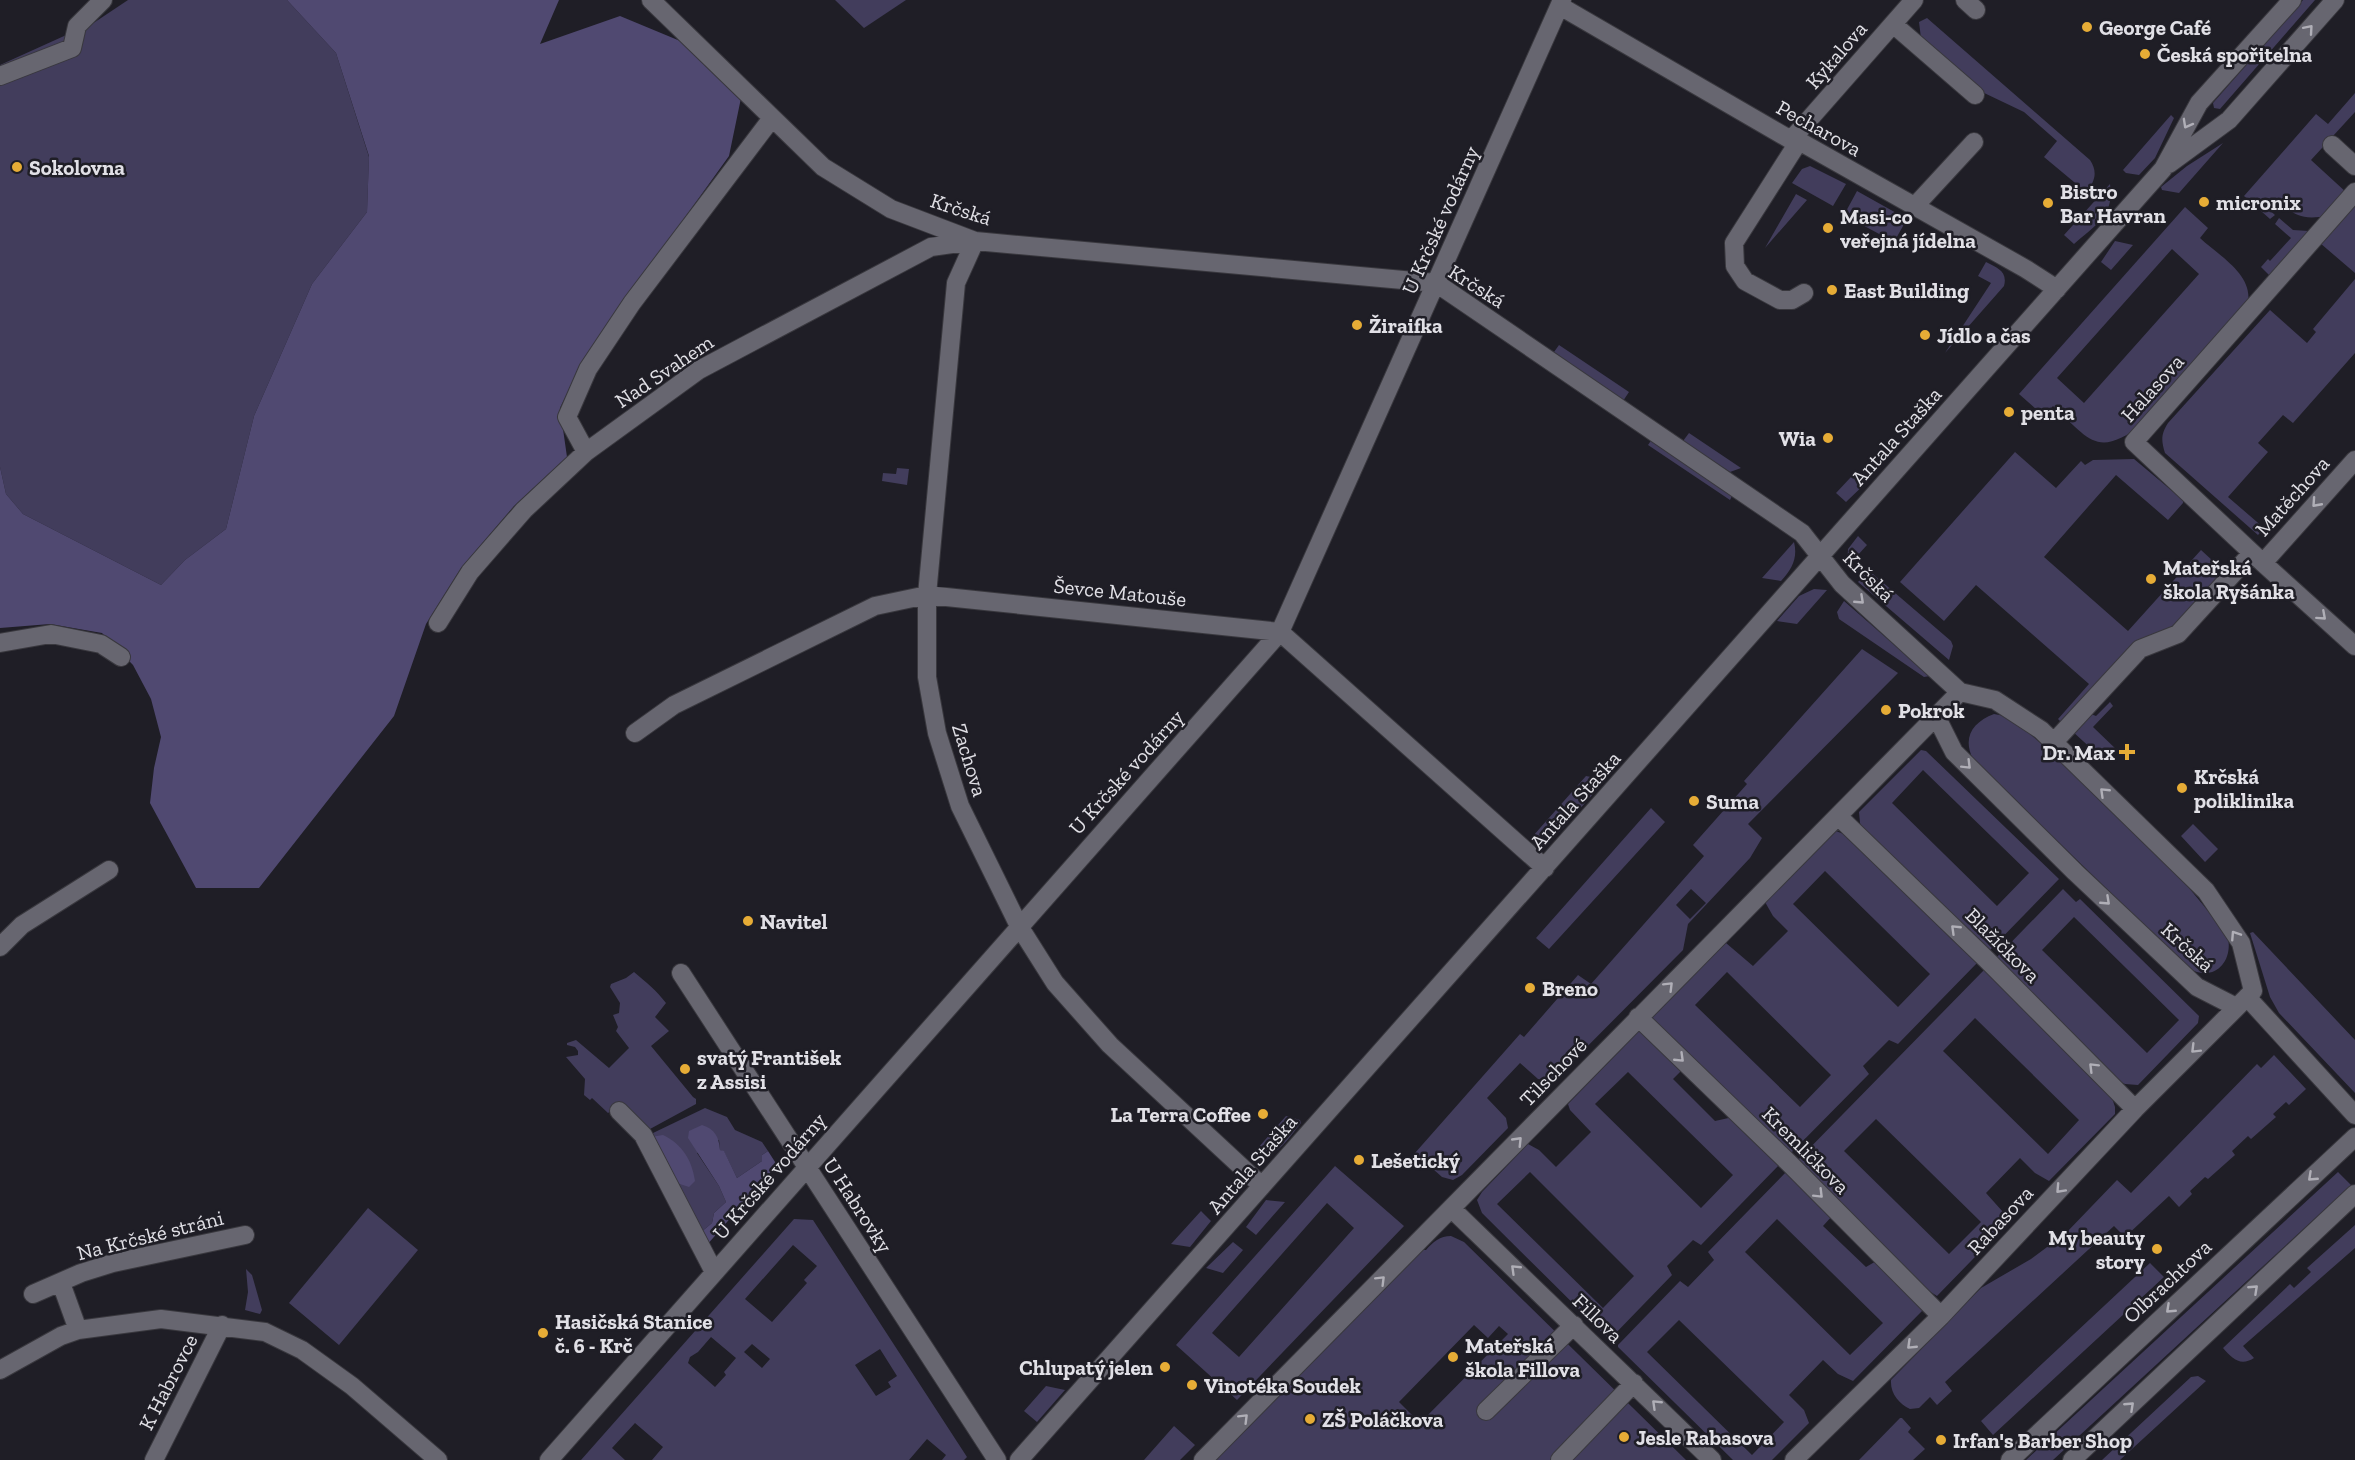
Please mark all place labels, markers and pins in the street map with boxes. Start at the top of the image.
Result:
place label: George Café [2099,15,2211,40]
marker: George Café [2080,20,2094,34]
place label: Česká spořitelna [2157,42,2313,67]
marker: Česká spořitelna [2138,47,2152,61]
place label: Sokolovna [29,155,125,180]
marker: Sokolovna [10,160,24,174]
place label: Bistro Bar Havran [2060,179,2167,228]
place label: micronix [2216,190,2301,215]
marker: micronix [2197,195,2211,209]
marker: Bistro Bar Havran [2041,196,2055,210]
place label: Masi-co veřejná jídelna [1840,204,1976,253]
marker: Masi-co veřejná jídelna [1821,221,1835,235]
place label: East Building [1844,278,1969,303]
marker: East Building [1825,283,1839,297]
place label: Žiraifka [1369,313,1443,338]
marker: Žiraifka [1350,318,1364,332]
place label: Jídlo a čas [1937,323,2031,348]
marker: Jídlo a čas [1918,328,1932,342]
place label: penta [2021,400,2075,425]
marker: penta [2002,405,2016,419]
place label: Wia [1779,426,1816,451]
marker: Wia [1821,431,1835,445]
place label: Mateřská škola Ryšánka [2163,555,2295,604]
marker: Mateřská škola Ryšánka [2144,572,2158,586]
place label: Pokrok [1898,698,1965,723]
marker: Pokrok [1879,703,1893,717]
place label: Dr. Max [2042,740,2115,765]
marker: Dr. Max [2120,745,2134,759]
place label: Krčská poliklinika [2194,764,2294,813]
marker: Krčská poliklinika [2175,781,2189,795]
place label: Suma [1706,789,1759,814]
marker: Suma [1687,794,1701,808]
place label: Navitel [760,909,827,934]
marker: Navitel [741,914,755,928]
place label: Breno [1542,976,1598,1001]
marker: Breno [1523,981,1537,995]
place label: svatý František z Assisi [697,1045,842,1094]
marker: svatý František z Assisi [678,1062,692,1076]
place label: La Terra Coffee [1111,1102,1251,1127]
marker: La Terra Coffee [1256,1107,1270,1121]
place label: Lešetický [1371,1148,1460,1173]
marker: Lešetický [1352,1153,1366,1167]
place label: My beauty story [2048,1225,2145,1274]
marker: My beauty story [2150,1242,2164,1256]
place label: Hasičská Stanice č. 6 - Krč [555,1309,713,1358]
marker: Hasičská Stanice č. 6 - Krč [536,1326,550,1340]
place label: Mateřská škola Fillova [1465,1333,1580,1382]
marker: Mateřská škola Fillova [1446,1350,1460,1364]
place label: Chlupatý jelen [1019,1355,1154,1380]
marker: Chlupatý jelen [1158,1360,1172,1374]
place label: Vinotéka Soudek [1204,1373,1361,1398]
marker: Vinotéka Soudek [1185,1378,1199,1392]
place label: ZŠ Poláčkova [1322,1407,1444,1432]
marker: ZŠ Poláčkova [1303,1412,1317,1426]
place label: Jesle Rabasova [1636,1425,1774,1450]
place label: Irfan's Barber Shop [1953,1428,2132,1453]
marker: Jesle Rabasova [1617,1430,1631,1444]
marker: Irfan's Barber Shop [1934,1433,1948,1447]

